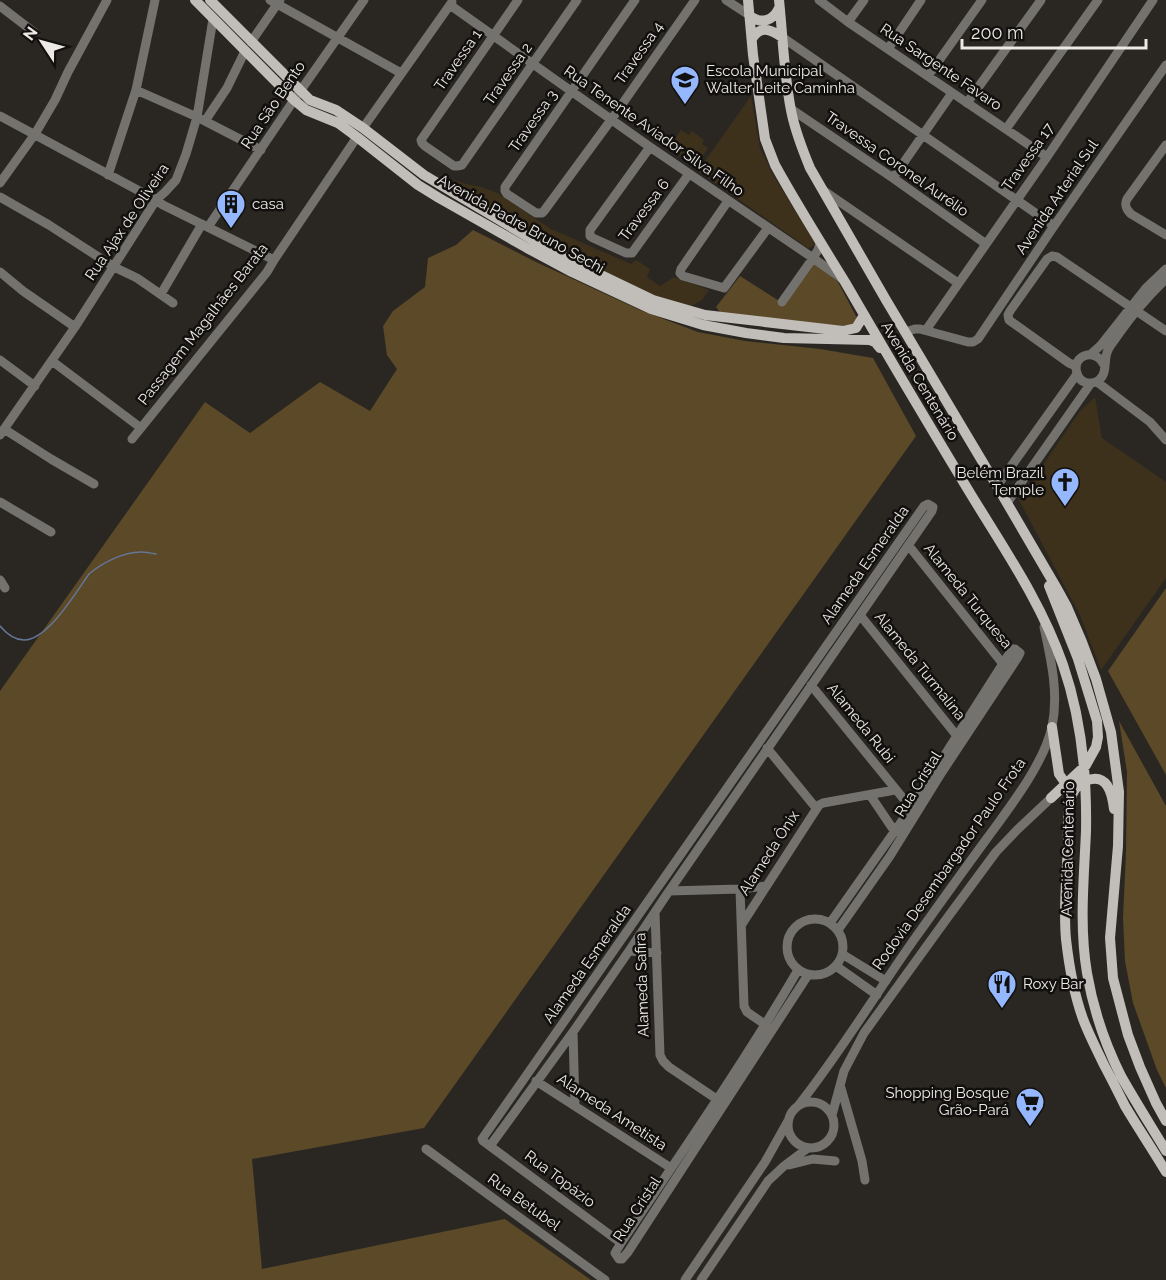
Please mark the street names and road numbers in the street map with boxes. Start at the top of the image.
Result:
street label: Travessa 4 [611,18,667,88]
street label: Rua Sargente Favaro [877,20,1005,114]
street label: Travessa 1 [430,26,486,94]
street label: Travessa 2 [480,39,536,109]
street label: Rua São Bento [237,58,309,152]
street label: Rua Tenente Aviador Silva Filho [561,62,748,200]
street label: Travessa 3 [505,86,561,156]
street label: Travessa Coronel Aurélio [822,108,972,220]
street label: Travessa 17 [998,120,1058,194]
street label: Avenida Arterial Sul [1012,135,1103,258]
street label: Rua Ajax de Oliveira [81,160,173,284]
street label: Avenida Padre Bruno Sechi [435,171,607,277]
street label: Travessa 6 [615,175,673,245]
street label: Passagem Magalhães Barata [134,240,272,408]
street label: Avenida Centenário [877,318,963,444]
street label: Alameda Esmeralda [817,502,913,628]
street label: Alameda Turquesa [920,540,1016,652]
street label: Alameda Turmalina [871,608,969,724]
street label: Alameda Rubi [823,679,899,767]
street label: Rua Cristal [891,747,946,820]
street label: Rodovia Desembargador Paulo Frota [869,755,1029,973]
street label: Avenida Centenário [1058,781,1078,917]
street label: Alameda Ônix [735,807,803,899]
street label: Alameda Esmeralda [539,901,635,1027]
street label: Alameda Safira [631,932,653,1038]
street label: Alameda Ametista [554,1070,670,1154]
street label: Rua Topázio [521,1147,599,1211]
street label: Rua Betubel [484,1170,565,1235]
street label: Rua Cristal [609,1172,665,1245]

